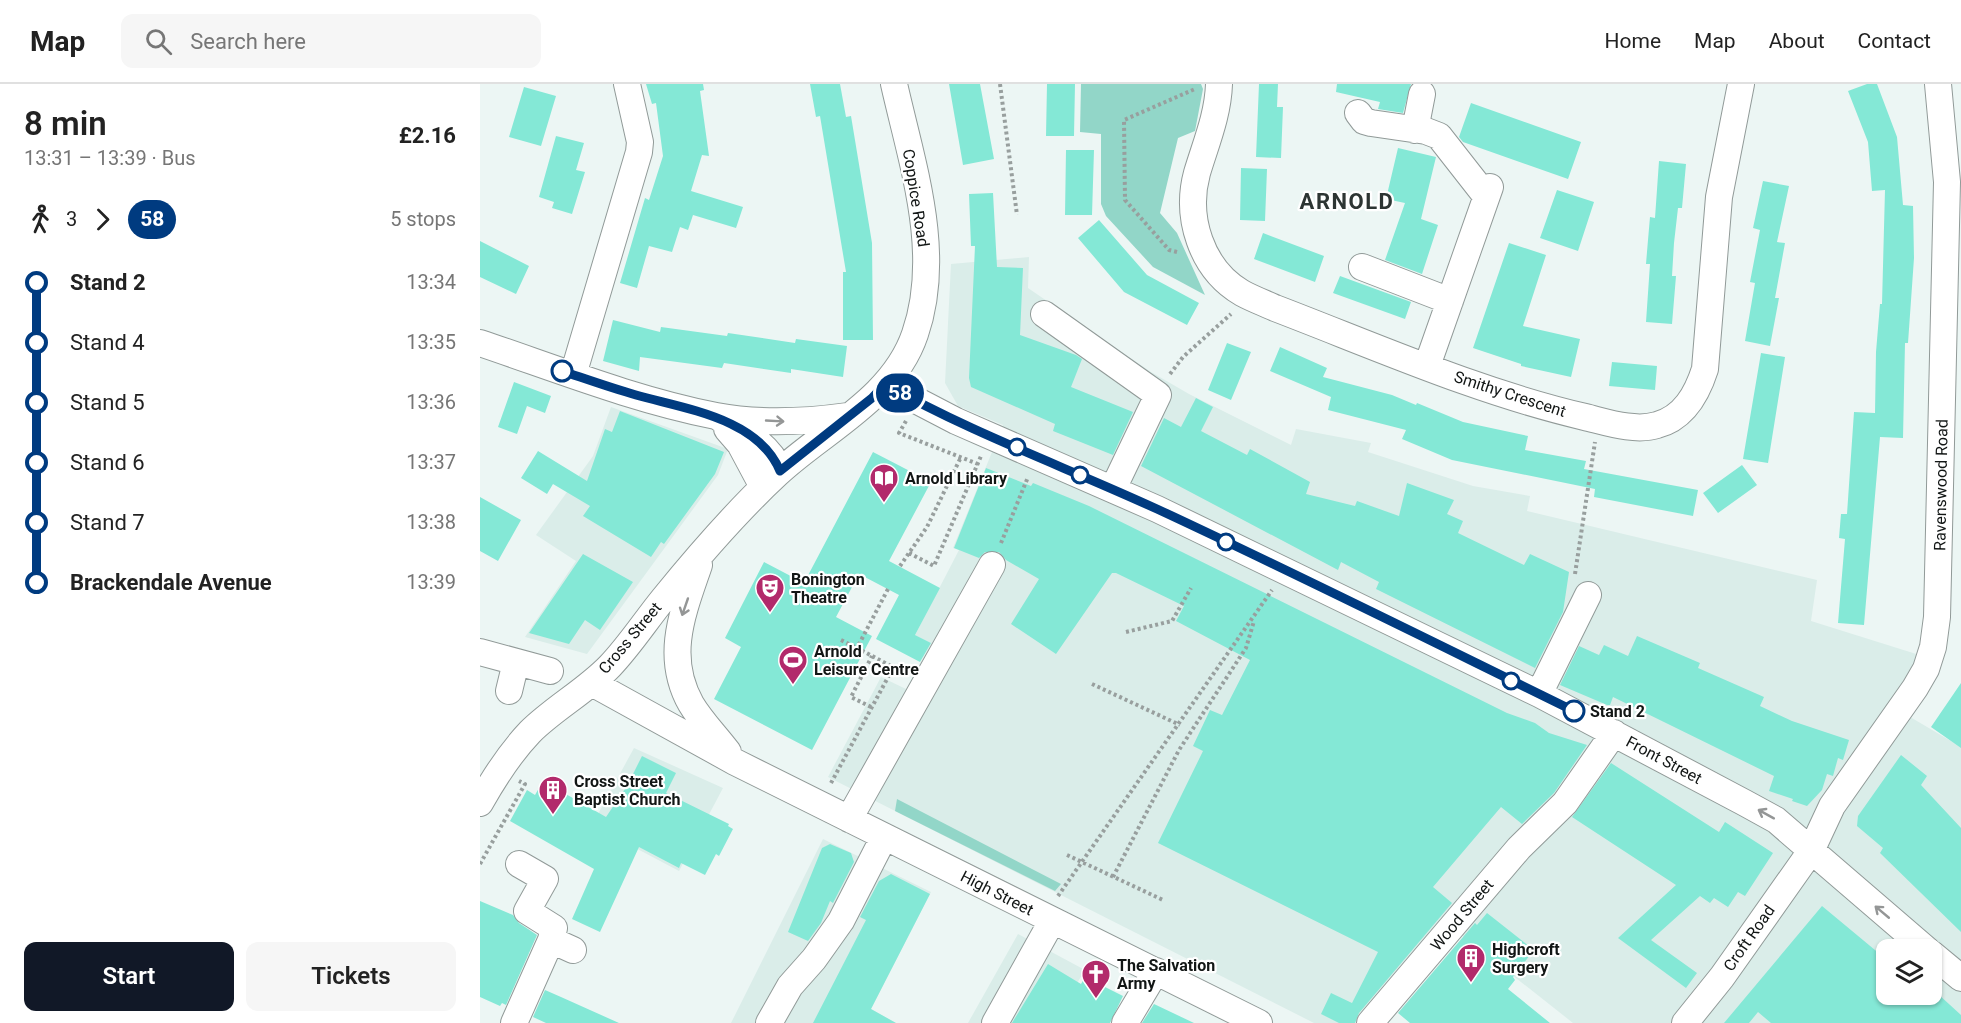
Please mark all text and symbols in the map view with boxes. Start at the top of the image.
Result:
search box [121,14,541,68]
text: Map [30,25,85,58]
icon: search [142,25,175,58]
text: Search here [190,29,306,54]
text: Home [1605,29,1661,53]
text: Map [1694,29,1736,53]
text: About [1769,29,1825,53]
text: Contact [1858,29,1931,53]
text: 8 min [24,104,107,143]
text: £2.16 [399,123,456,148]
text: 13:31 – 13:39 · Bus [24,146,196,170]
street label: Coppice Road [899,148,933,248]
district label: ARNOLD [1300,189,1394,214]
icon: walk [24,203,57,236]
icon: forward [86,203,119,236]
text: 3 [66,207,77,231]
text: 58 [140,207,164,231]
text: 5 stops [390,207,456,231]
text: Stand 2 [70,270,146,295]
text: 13:34 [406,270,456,294]
text: Stand 4 [70,330,145,355]
text: 13:35 [406,330,456,354]
unlabelled marker [551,360,573,382]
street label: Smithy Crescent [1452,367,1568,421]
line badge: 58 [873,374,927,412]
text: 58 [888,381,912,405]
text: Stand 5 [70,390,145,415]
text: 13:36 [406,390,456,414]
one-way arrow [765,415,785,426]
street label: Ravenswood Road [1930,419,1952,551]
unlabelled marker [1008,438,1026,456]
text: Stand 6 [70,450,145,475]
text: 13:37 [406,450,456,474]
library icon: Arnold Library [868,462,900,504]
unlabelled marker [1071,466,1089,484]
place label: Arnold Library [905,469,1008,488]
text: Stand 7 [70,510,145,535]
text: 13:38 [406,510,456,534]
unlabelled marker [1217,533,1235,551]
text: Brackendale Avenue [70,570,272,595]
text: 13:39 [406,570,456,594]
place label: Bonington Theatre [791,570,865,607]
theatre icon: Bonington Theatre [754,572,786,614]
one-way arrow [678,597,689,615]
street label: Cross Street [595,598,665,678]
place label: Arnold Leisure Centre [814,642,919,679]
sports icon: Arnold Leisure Centre [777,644,809,686]
unlabelled marker [1502,672,1520,690]
marker: Stand 2 [1563,700,1585,722]
place label: Stand 2 [1590,702,1645,721]
street label: Front Street [1623,732,1705,788]
place label: Cross Street Baptist Church [574,772,680,809]
building icon: Cross Street Baptist Church [537,774,569,816]
one-way arrow [1757,808,1775,819]
street label: High Street [957,867,1037,919]
street label: Wood Street [1427,875,1497,955]
street label: Croft Road [1719,901,1779,975]
one-way arrow [1875,905,1890,919]
map controls [1876,939,1942,1005]
button: layers [1876,939,1942,1005]
place label: Highcroft Surgery [1492,940,1560,977]
button: Start [24,942,234,1011]
button: Tickets [246,942,456,1011]
building icon: Highcroft Surgery [1455,942,1487,984]
place label: The Salvation Army [1117,956,1215,993]
church icon: The Salvation Army [1080,958,1112,1000]

